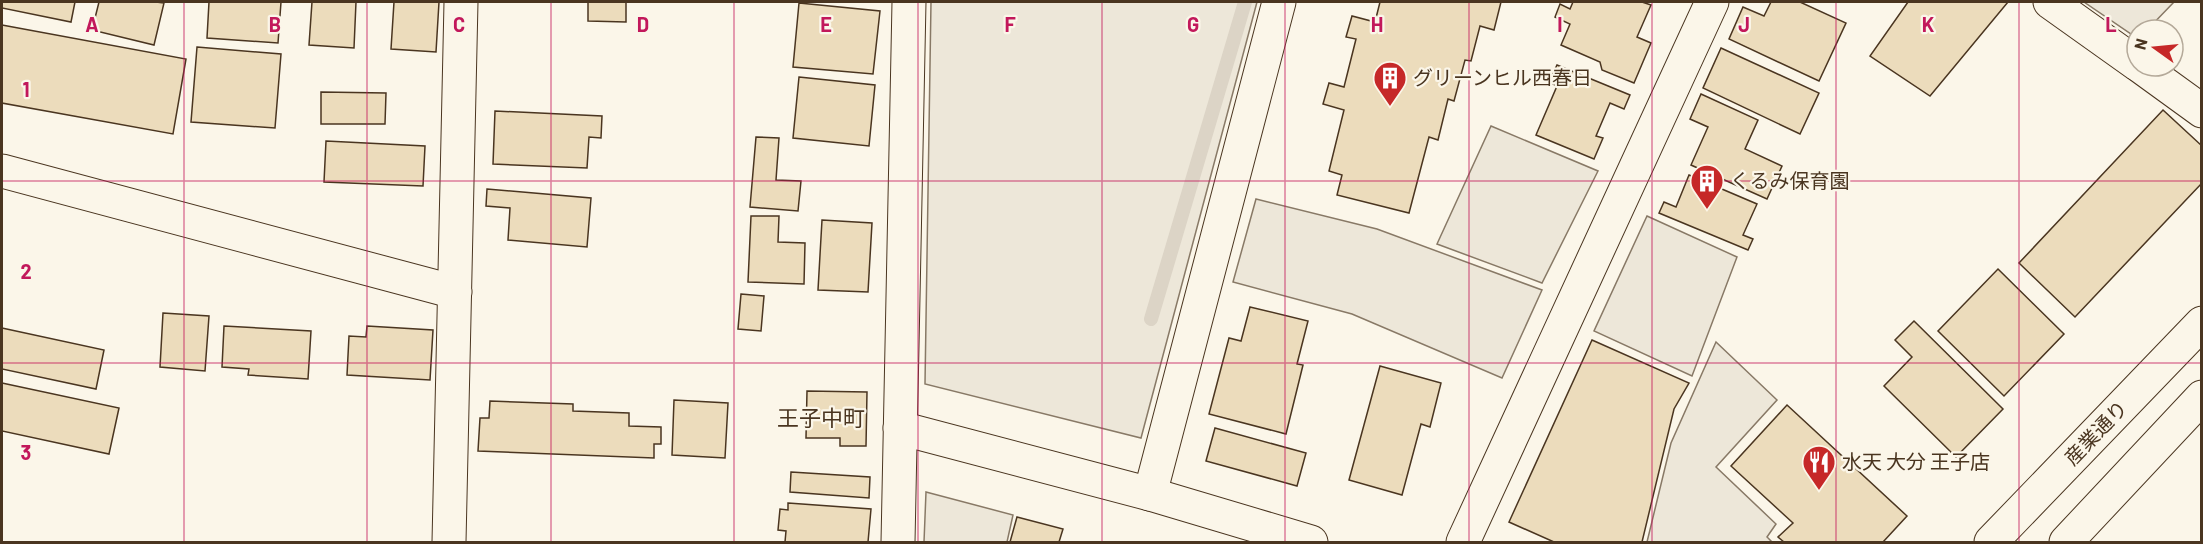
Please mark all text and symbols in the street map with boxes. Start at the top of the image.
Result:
text: A [85,12,99,36]
text: B [269,12,281,36]
text: C [453,12,465,36]
text: D [637,12,649,36]
text: E [820,12,832,36]
text: F [1004,12,1016,36]
text: G [1187,12,1199,36]
text: H [1371,12,1383,36]
text: I [1557,12,1563,36]
text: J [1738,12,1750,36]
text: K [1922,12,1935,36]
text: L [2105,12,2117,36]
north arrow [2125,18,2185,78]
text: N [2129,36,2151,52]
building icon: グリーンヒル西春日 [1372,60,1408,107]
place label: グリーンヒル西春日 [1413,65,1592,89]
text: 1 [22,77,30,101]
building icon: くるみ保育園 [1689,163,1725,210]
place label: くるみ保育園 [1730,168,1850,192]
text: 2 [20,259,32,283]
street label: 産業通り [2059,395,2132,469]
district label: 王子中町 [777,404,865,430]
text: 3 [21,440,31,464]
restaurant icon: 水天 大分 王子店 [1801,444,1837,491]
place label: 水天 大分 王子店 [1842,449,1990,473]

